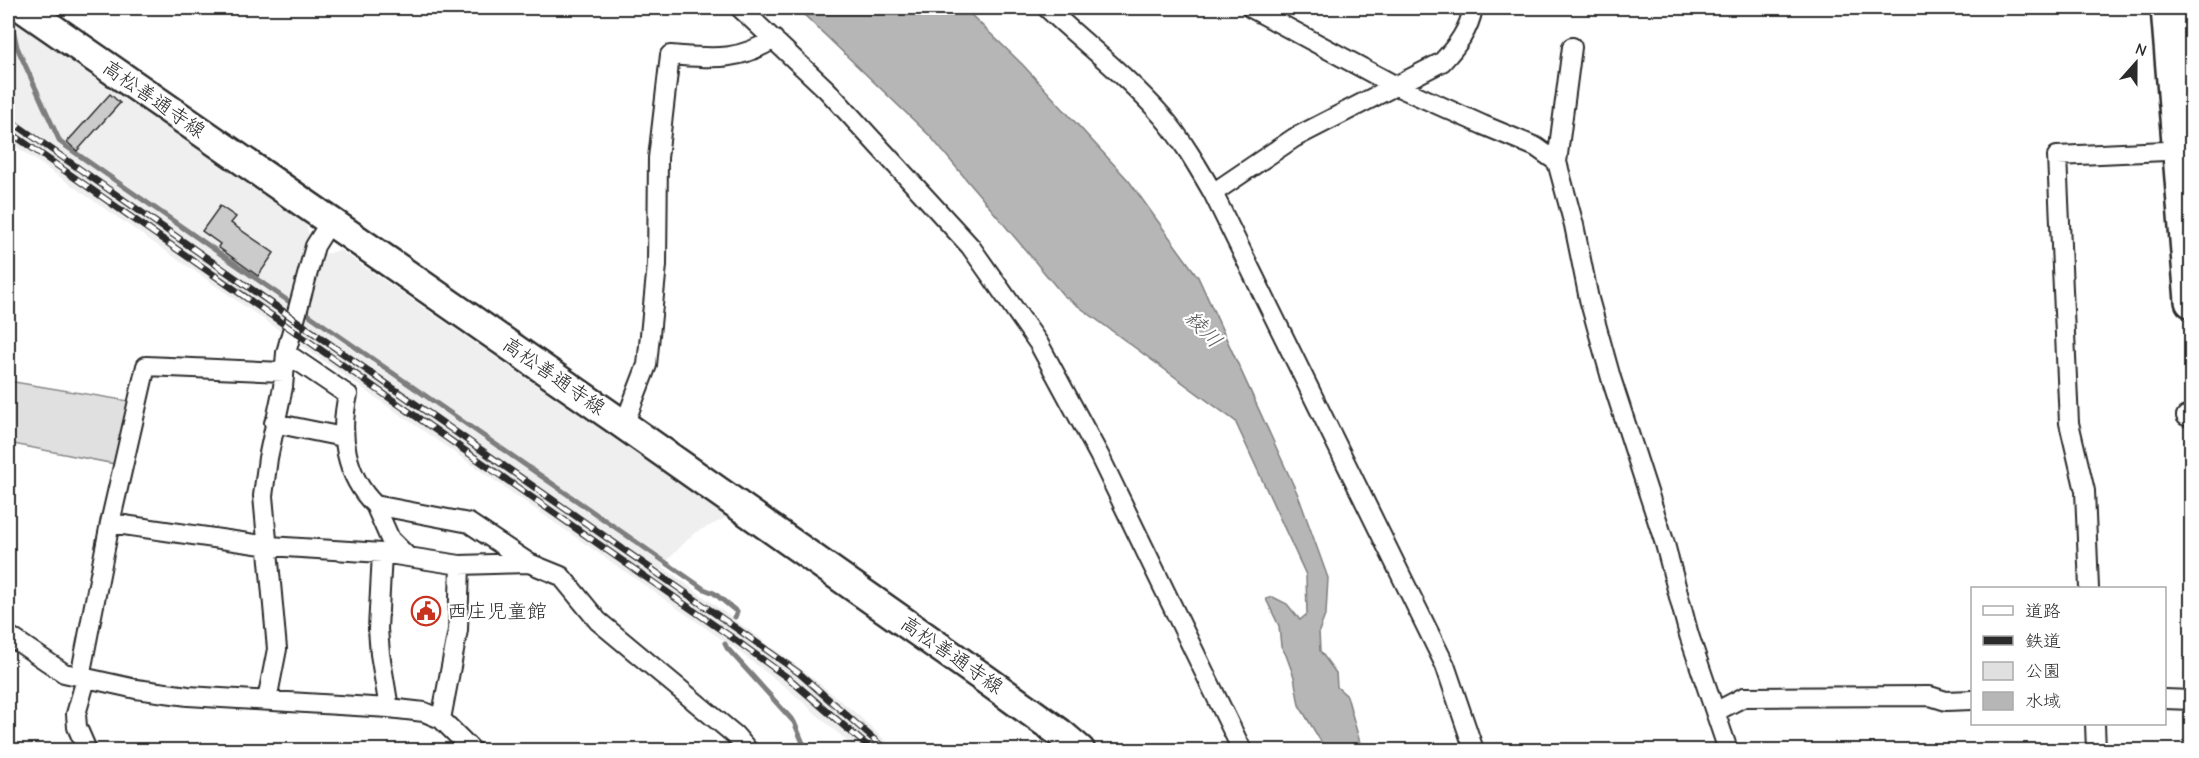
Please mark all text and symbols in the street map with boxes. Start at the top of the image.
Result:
north arrow [2106,33,2166,93]
text: N [2133,40,2149,60]
street label: 高松善通寺線 [98,55,210,143]
water label: 綾川 [1181,305,1227,353]
street label: 高松善通寺線 [498,332,610,420]
legend [1971,587,2166,725]
public building icon: 西庄児童館 [410,595,442,627]
place label: 西庄児童館 [447,600,547,623]
text: 道路 [2025,601,2061,622]
street label: 高松善通寺線 [896,611,1008,699]
text: 鉄道 [2025,631,2061,652]
text: 公園 [2025,661,2061,682]
text: 水域 [2025,691,2061,712]

